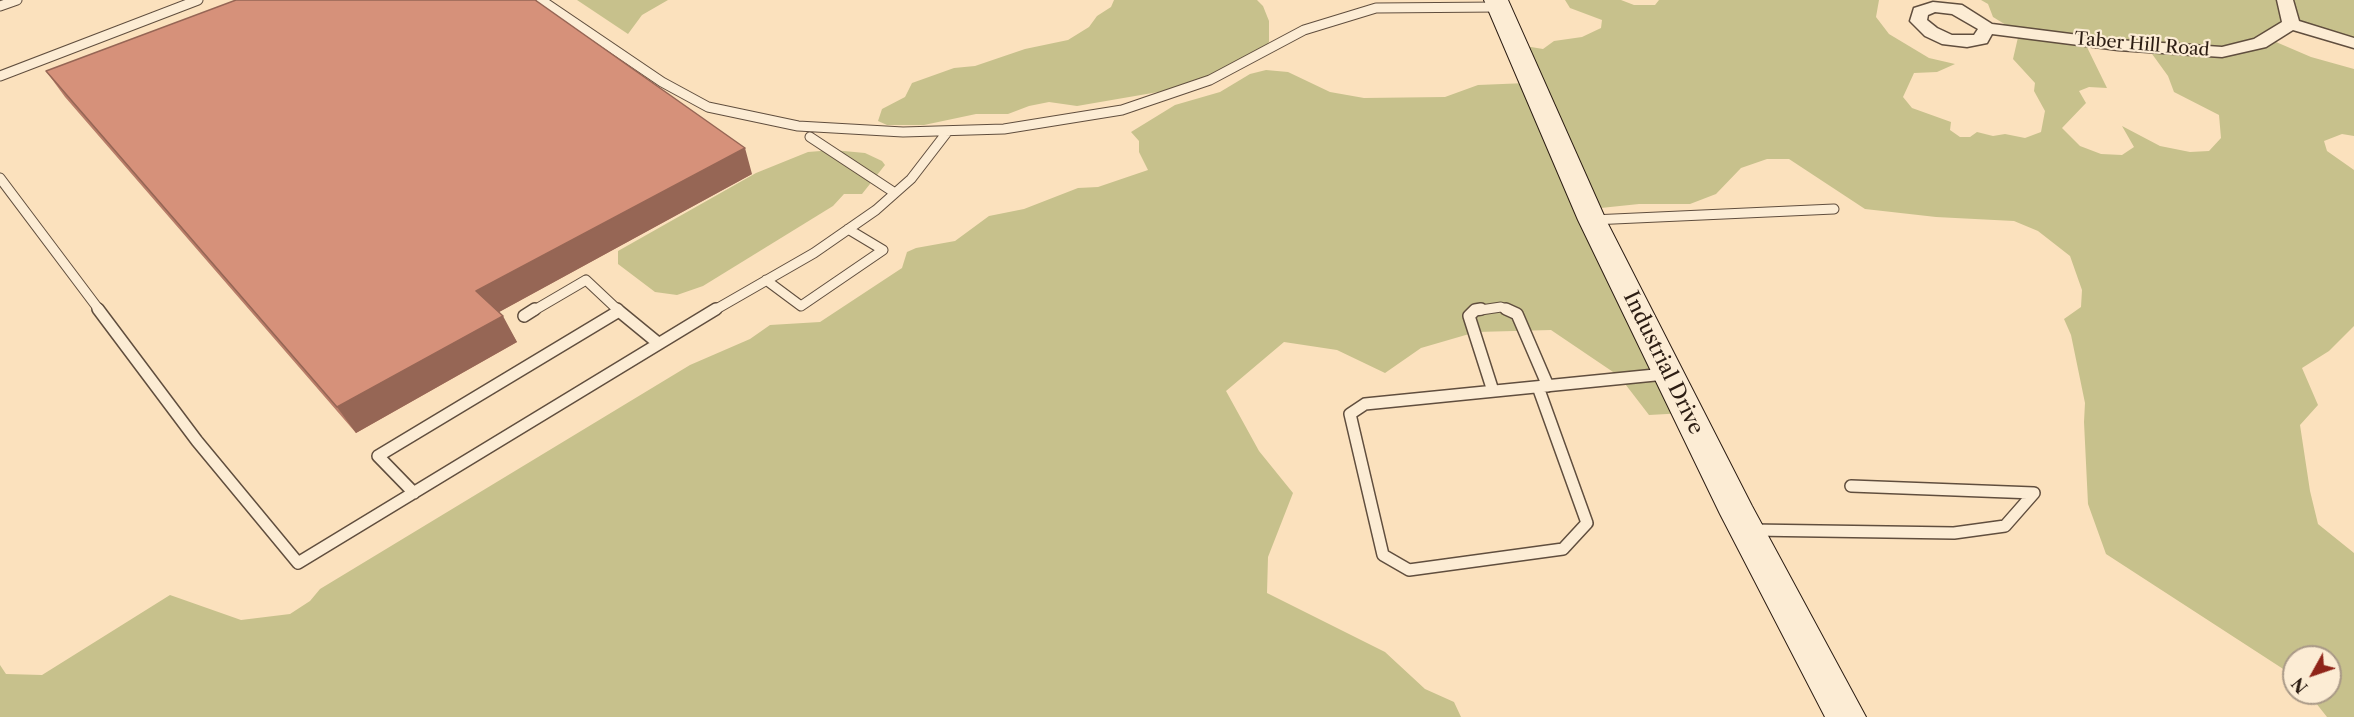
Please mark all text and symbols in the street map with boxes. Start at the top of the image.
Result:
street label: Taber Hill Road [2074,28,2210,62]
street label: Industrial Drive [1617,287,1709,439]
north arrow [2282,645,2342,705]
text: N [2288,674,2312,697]

